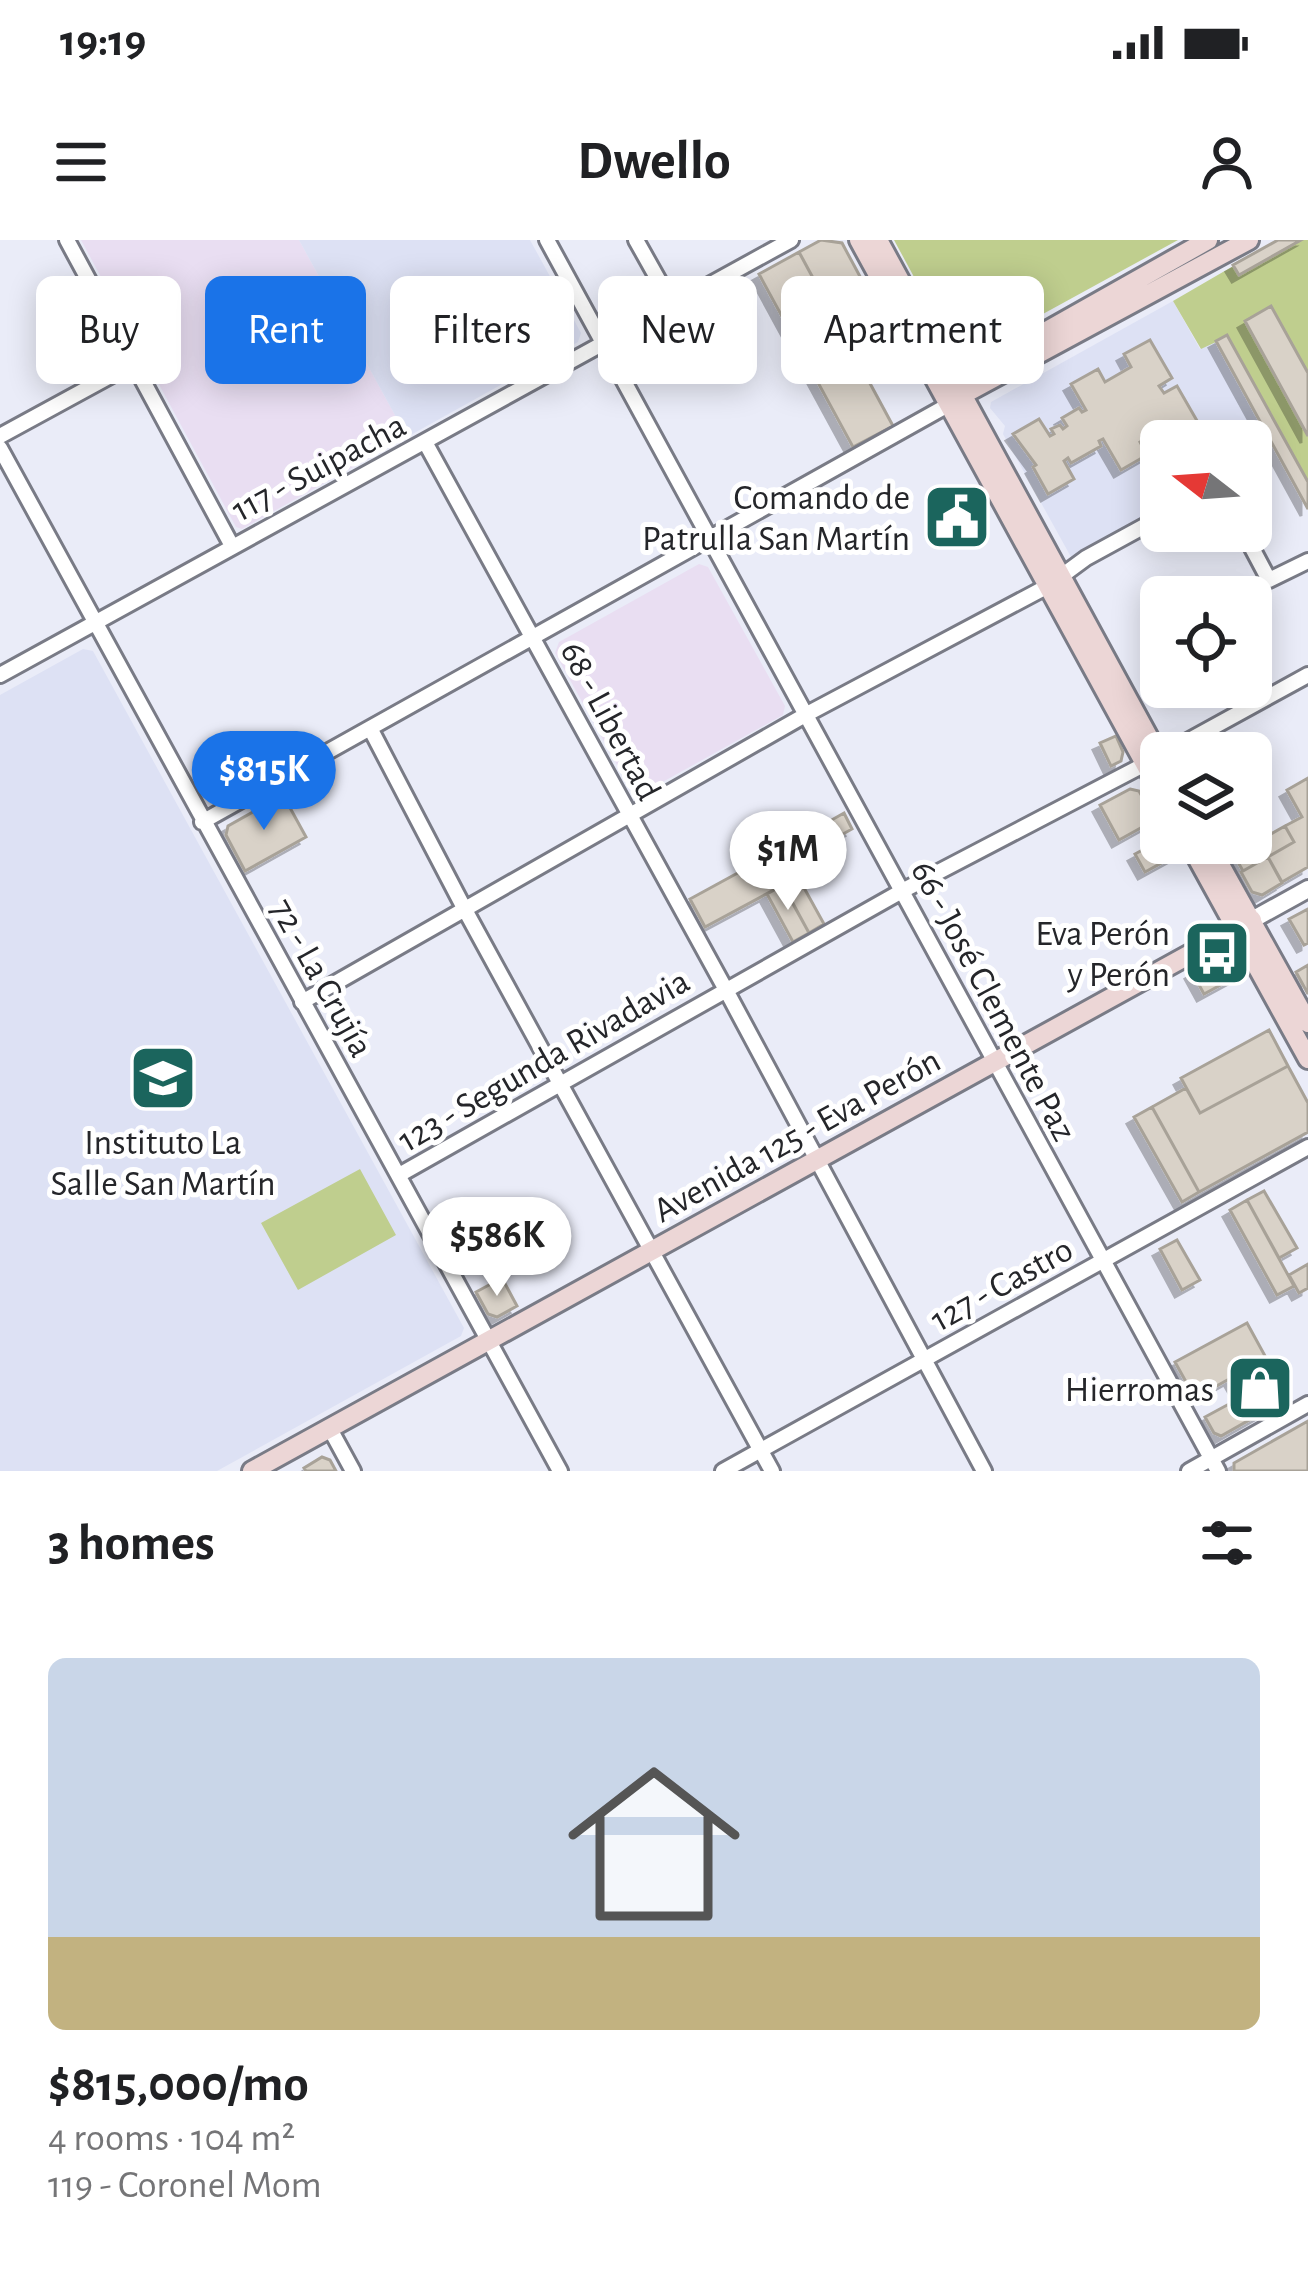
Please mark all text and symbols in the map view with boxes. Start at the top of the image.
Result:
text: 19:19 [60,19,146,64]
icon: menu [48,129,114,195]
icon: person [1194,129,1260,195]
text: Dwello [577,135,731,189]
chip: Buy [36,276,181,384]
chip: Rent [205,276,366,384]
chip: Filters [390,276,574,384]
chip: New [598,276,757,384]
chip: Apartment [781,276,1044,384]
street label: 117 - Suipacha [226,407,412,528]
north arrow [1140,420,1272,552]
map controls [1140,420,1272,864]
place label: Comando de Patrulla San Martín [642,480,910,557]
public building icon: Comando de Patrulla San Martín [922,482,992,552]
button: locate [1140,576,1272,708]
street label: 68 - Libertad [553,636,667,806]
pin: $815K [180,731,348,833]
button: layers [1140,732,1272,864]
text: $815K [219,750,309,789]
pin: $1M [730,811,846,913]
text: $1M [757,830,819,869]
street label: 66 - José Clemente Paz [904,855,1082,1147]
street label: 72 - La Crujía [263,893,379,1063]
place label: Eva Perón y Perón [1035,916,1170,993]
bus stop icon: Eva Perón y Perón [1182,918,1252,988]
street label: 123 - Segunda Rivadavia [392,963,696,1159]
street label: Avenida 125 - Eva Perón [648,1042,946,1229]
school or university icon: Instituto La Salle San Martín [128,1043,198,1113]
place label: Instituto La Salle San Martín [50,1125,276,1202]
pin: $586K [413,1197,581,1299]
text: $586K [449,1216,545,1255]
street label: 127 - Castro [925,1231,1079,1338]
shop icon: Hierromas [1225,1353,1295,1423]
place label: Hierromas [1065,1372,1214,1408]
icon: filters [1194,1510,1260,1576]
text: 3 homes [48,1518,215,1569]
icon: home [546,1736,762,1952]
text: $815,000/mo [48,2059,309,2110]
text: 4 rooms · 104 m² [48,2119,295,2158]
text: 119 - Coronel Mom [48,2166,322,2205]

